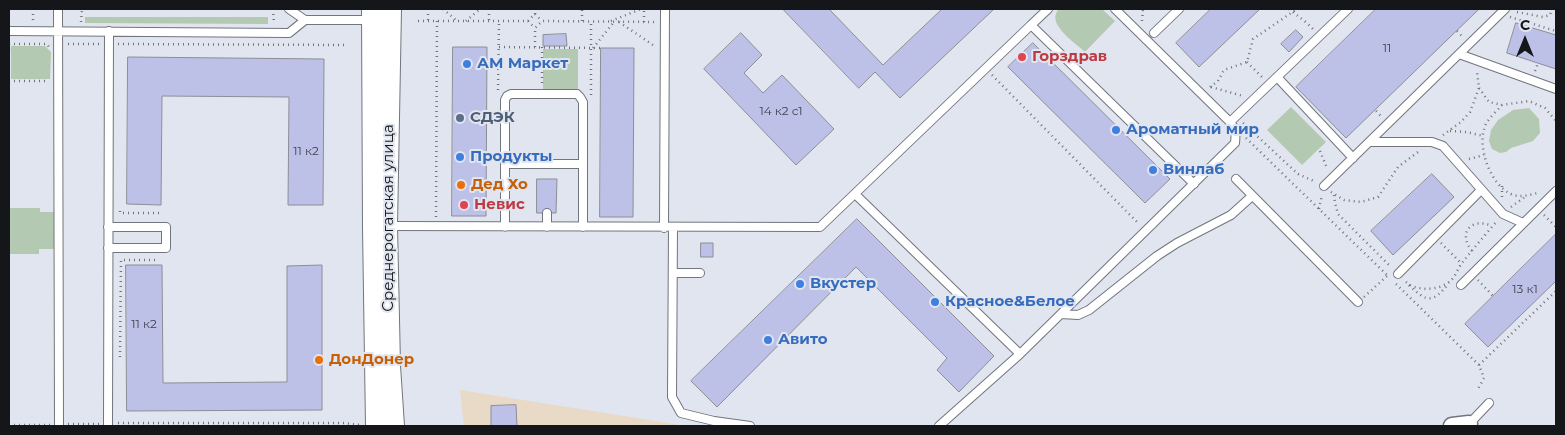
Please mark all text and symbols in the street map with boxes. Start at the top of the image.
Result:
north arrow [1500,15,1550,65]
text: С [1520,16,1530,34]
house number: 11 [1383,41,1391,55]
place label: Горздрав [1032,48,1107,66]
marker: Горздрав [1016,51,1028,63]
place label: АМ Маркет [477,55,568,73]
marker: АМ Маркет [461,58,473,70]
house number: 14 к2 с1 [759,104,803,118]
place label: СДЭК [470,109,515,127]
marker: СДЭК [454,112,466,124]
place label: Ароматный мир [1126,121,1259,139]
street label: Среднерогатская улица [380,124,398,312]
marker: Ароматный мир [1110,124,1122,136]
house number: 11 к2 [293,144,319,158]
place label: Продукты [470,148,552,166]
marker: Продукты [454,151,466,163]
place label: Винлаб [1163,161,1224,179]
marker: Винлаб [1147,164,1159,176]
place label: Дед Хо [471,176,528,194]
marker: Дед Хо [455,179,467,191]
place label: Невис [474,196,525,214]
marker: Невис [458,199,470,211]
place label: Вкустер [810,275,876,293]
marker: Вкустер [794,278,806,290]
house number: 13 к1 [1512,282,1538,296]
place label: Красное&Белое [945,293,1075,311]
marker: Красное&Белое [929,296,941,308]
house number: 11 к2 [131,317,157,331]
place label: Авито [778,331,827,349]
marker: Авито [762,334,774,346]
place label: ДонДонер [329,351,414,369]
marker: ДонДонер [313,354,325,366]

